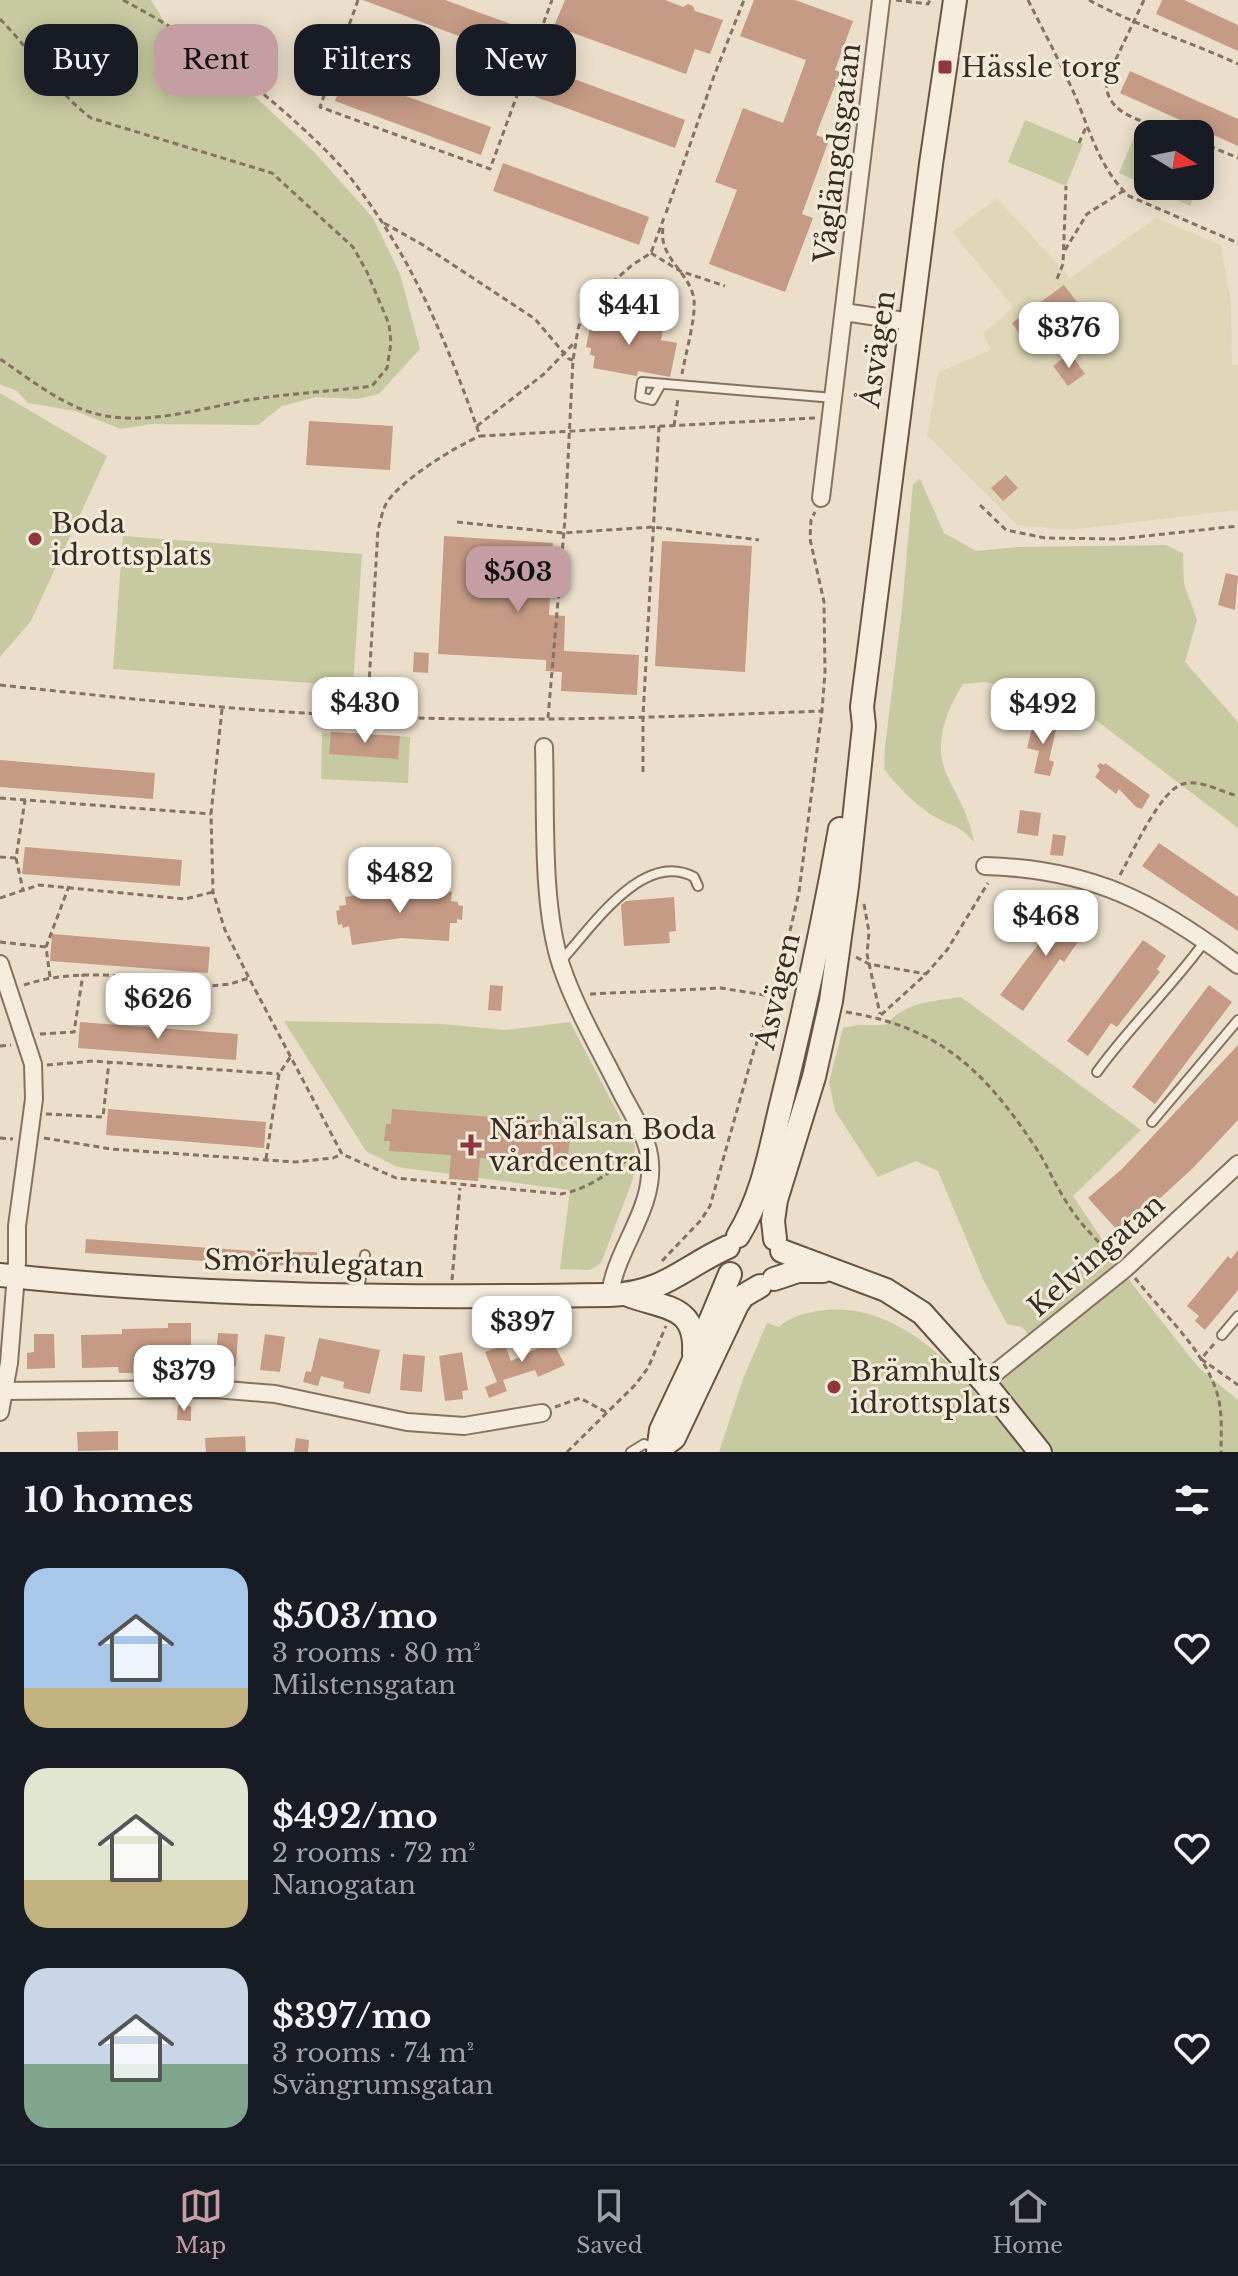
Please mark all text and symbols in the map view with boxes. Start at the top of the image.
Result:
chip: Buy [24,24,138,96]
chip: Rent [154,24,278,96]
chip: Filters [294,24,440,96]
chip: New [456,24,576,96]
street label: Våglängdsgatan [807,41,868,266]
place label: Hässle torg [961,50,1121,85]
marker: Hässle torg [936,58,954,76]
north arrow [1134,120,1214,200]
map controls [1134,120,1214,200]
pin: $441 [582,279,676,347]
street label: Åsvägen [852,288,903,411]
text: $441 [598,289,660,321]
pin: $376 [1022,302,1116,370]
text: $376 [1037,312,1101,344]
place label: Boda idrottsplats [51,506,212,573]
marker: Boda idrottsplats [26,530,44,548]
pin: $503 [471,546,565,614]
text: $503 [484,556,552,588]
pin: $430 [318,677,412,745]
pin: $492 [996,678,1090,746]
text: $430 [330,687,400,719]
text: $492 [1009,688,1077,720]
pin: $482 [353,847,447,915]
text: $482 [366,857,434,889]
pin: $468 [999,890,1093,958]
text: $468 [1012,900,1080,932]
street label: Åsvägen [747,930,808,1054]
pin: $626 [111,973,205,1041]
text: $626 [124,983,192,1015]
place label: Närhälsan Boda vårdcentral [489,1112,716,1179]
marker: Närhälsan Boda vårdcentral [460,1134,482,1156]
street label: Kelvingatan [1021,1186,1172,1324]
street label: Smörhulegatan [203,1242,425,1285]
pin: $397 [475,1296,569,1364]
text: $397 [490,1306,554,1338]
pin: $379 [137,1345,231,1413]
place label: Brämhults idrottsplats [850,1354,1011,1421]
text: $379 [152,1355,216,1387]
marker: Brämhults idrottsplats [825,1378,843,1396]
icon: filters [1170,1478,1214,1522]
text: 10 homes [24,1479,194,1521]
text: $503/mo [272,1595,438,1637]
icon: home [88,1600,184,1696]
icon: heart [1170,1626,1214,1670]
text: 3 rooms · 80 m² [272,1637,481,1669]
text: Milstensgatan [272,1669,456,1701]
text: $492/mo [272,1795,438,1837]
icon: home [88,1800,184,1896]
icon: heart [1170,1826,1214,1870]
text: 2 rooms · 72 m² [272,1837,475,1869]
text: Nanogatan [272,1869,416,1901]
text: $397/mo [272,1995,432,2037]
icon: home [88,2000,184,2096]
icon: heart [1170,2026,1214,2070]
text: 3 rooms · 74 m² [272,2037,474,2069]
text: Svängrumsgatan [272,2069,493,2101]
tab: Map [175,2184,226,2259]
tab: Saved [576,2184,643,2259]
tab: Home [993,2184,1063,2259]

